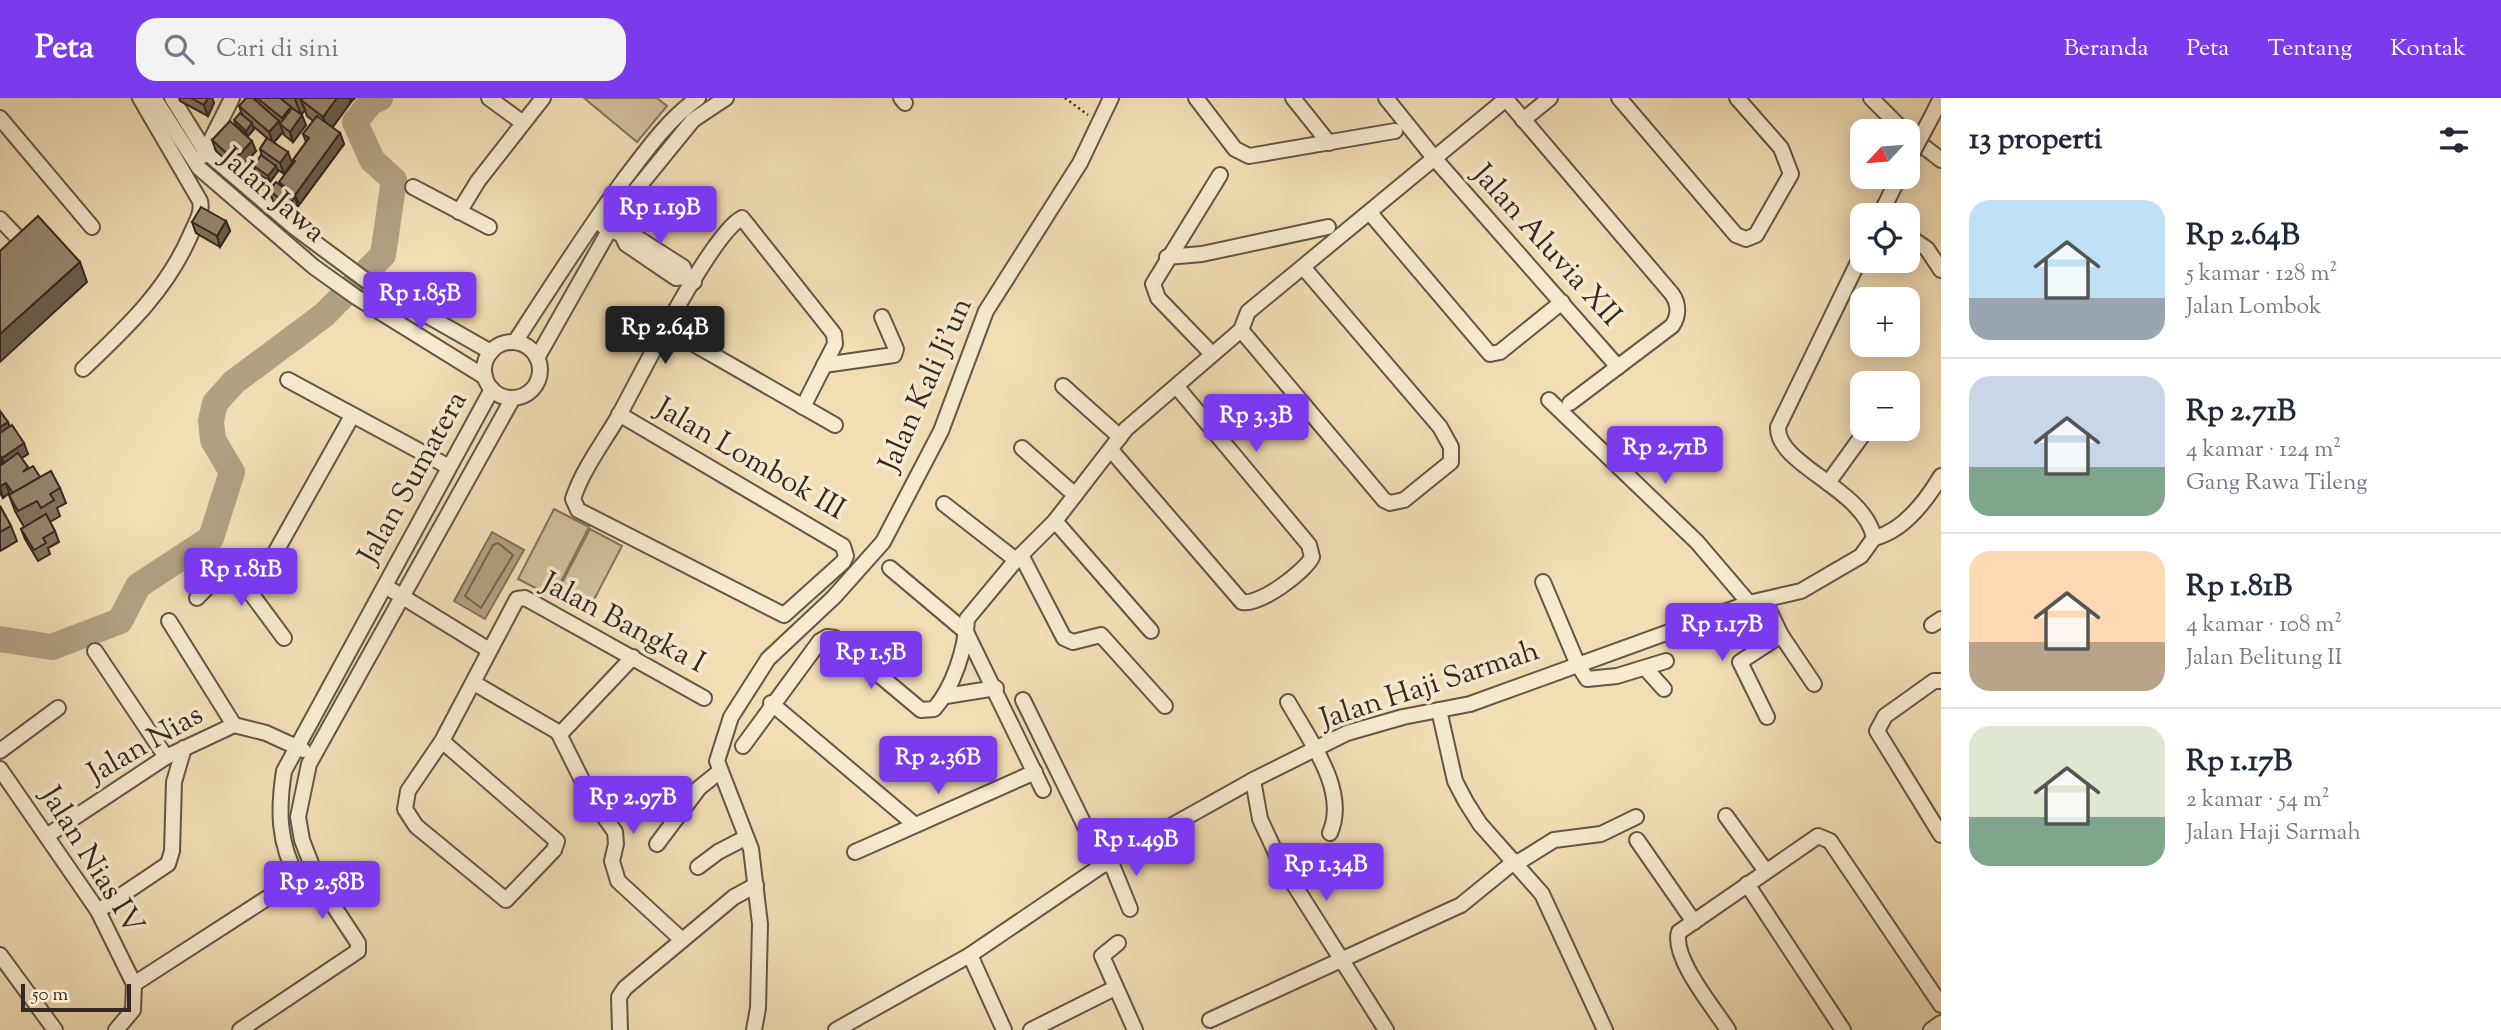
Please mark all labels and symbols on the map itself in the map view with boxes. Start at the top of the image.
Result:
north arrow [1850,119,1920,189]
street label: Jalan Jawa [208,137,334,254]
street label: Jalan Aluvia XII [1460,154,1631,337]
pin: Rp 1.19B [588,186,732,246]
pin: Rp 1.85B [348,272,492,332]
street label: Jalan Kali Ji'un [869,291,985,481]
pin: Rp 2.64B [593,306,737,366]
street label: Jalan Sumatera [348,384,479,574]
street label: Jalan Lombok III [645,387,853,532]
pin: Rp 3.3B [1191,394,1321,454]
pin: Rp 2.71B [1593,426,1737,486]
pin: Rp 1.81B [169,548,313,608]
street label: Jalan Bangka I [532,562,713,685]
pin: Rp 1.17B [1650,603,1794,663]
street label: Jalan Haji Sarmah [1313,630,1545,742]
pin: Rp 1.5B [806,632,936,691]
street label: Jalan Nias [79,695,212,796]
pin: Rp 2.36B [866,736,1010,796]
pin: Rp 2.97B [561,776,705,836]
street label: Jalan Nias IV [27,777,154,943]
pin: Rp 1.49B [1064,818,1208,878]
pin: Rp 1.34B [1254,844,1398,903]
pin: Rp 2.58B [250,862,394,921]
scale bar [21,981,131,1013]

